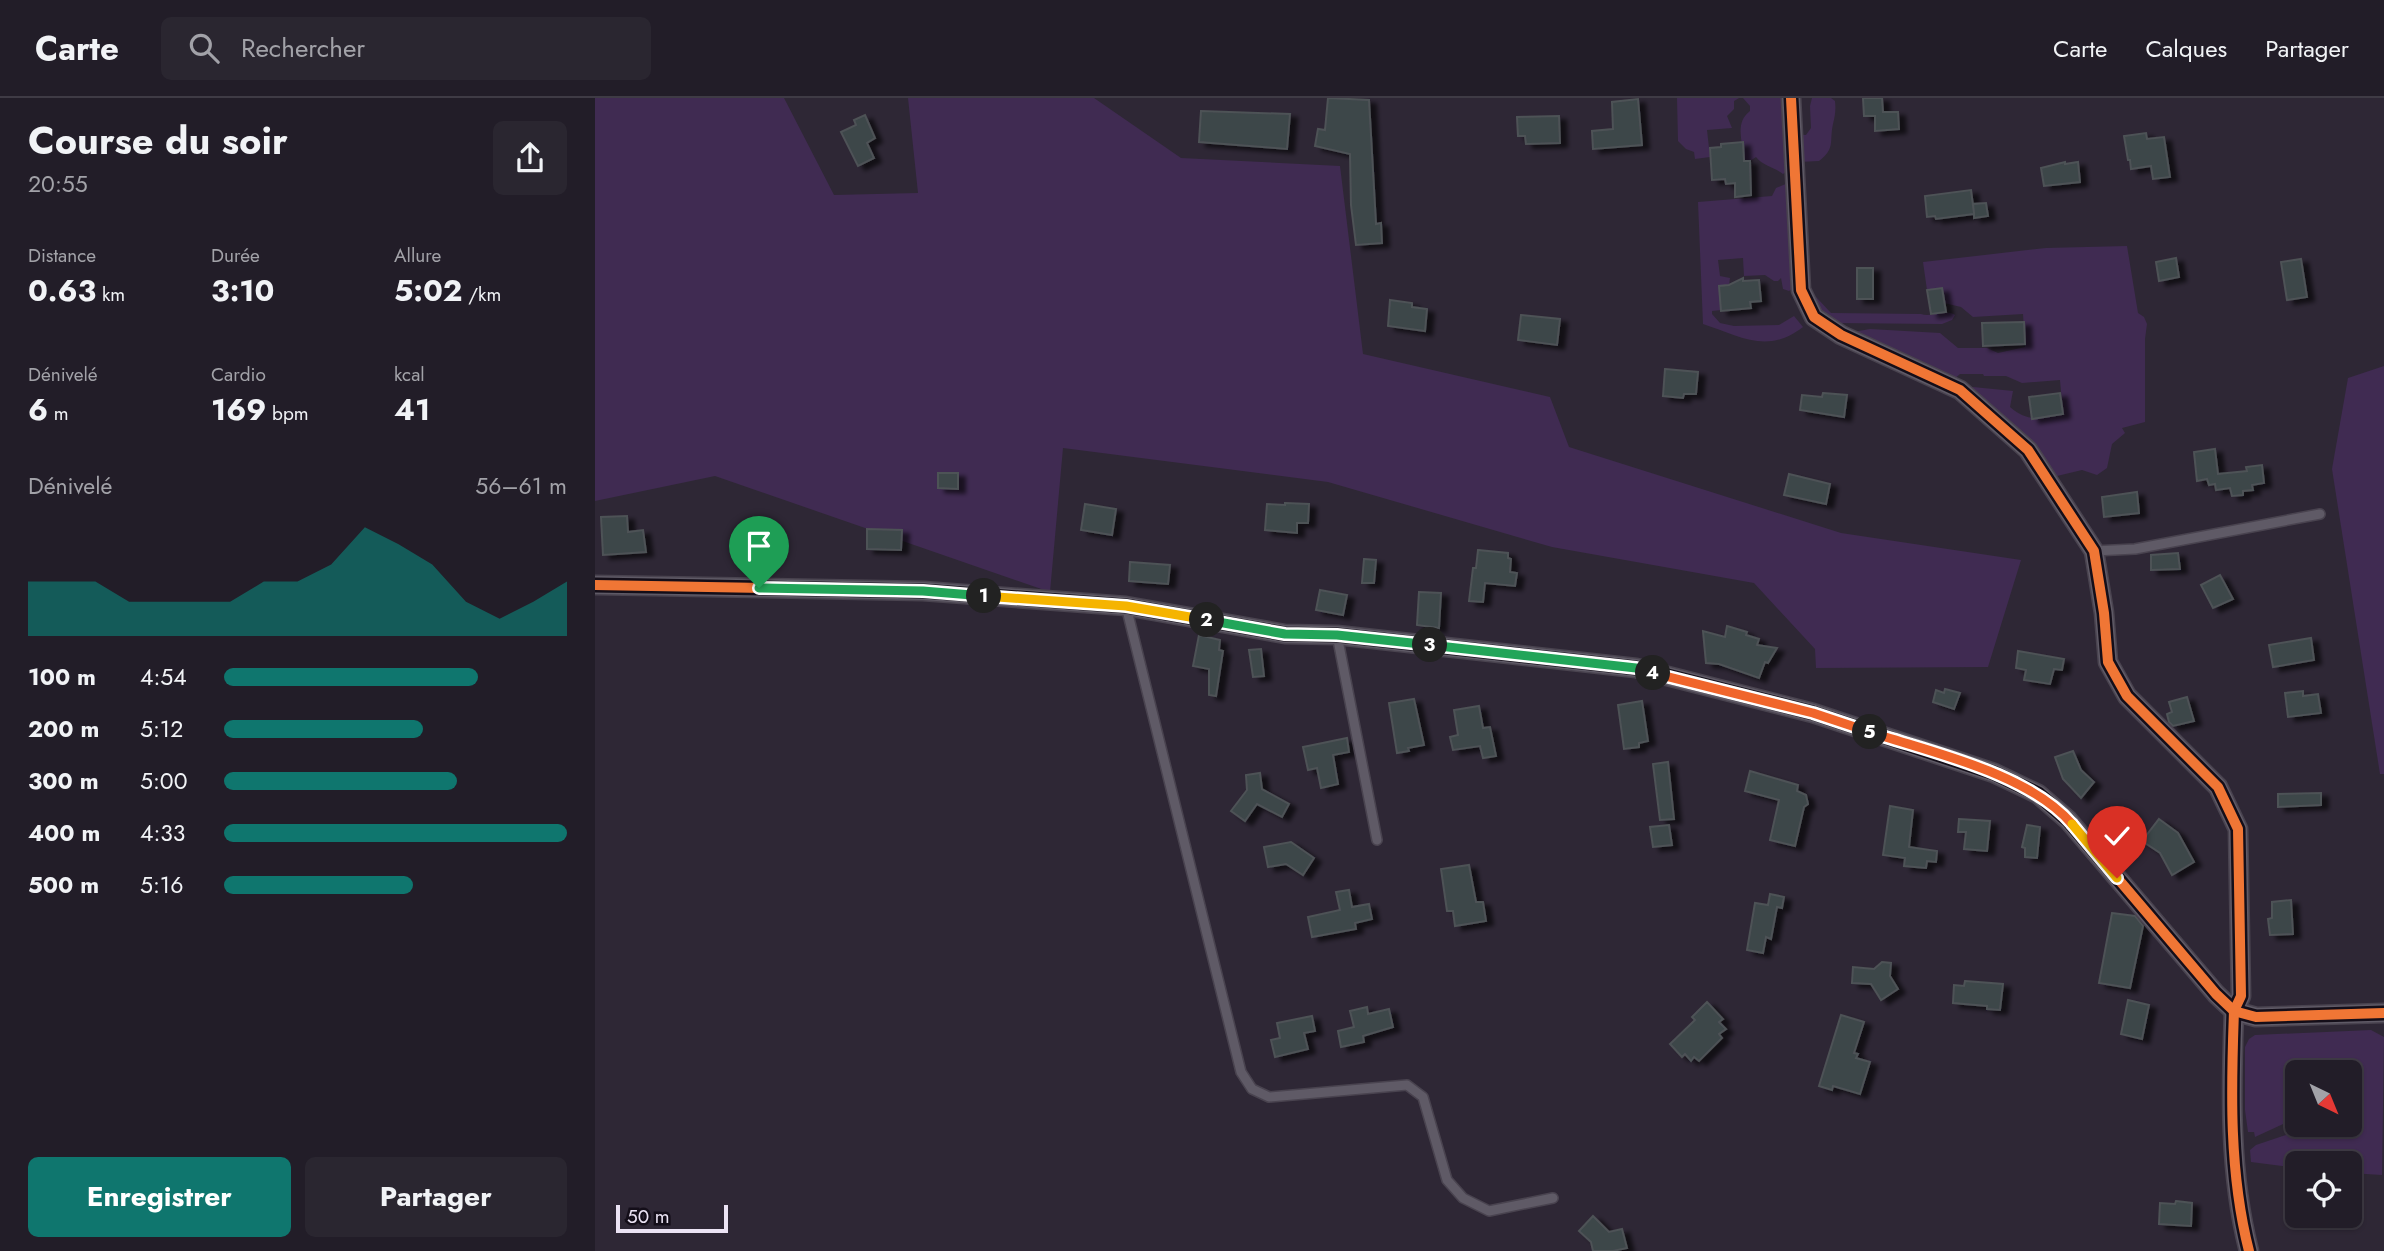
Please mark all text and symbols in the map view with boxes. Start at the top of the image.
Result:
search box [161,17,651,80]
text: Carte [35,25,119,72]
icon: search [185,29,223,67]
text: Rechercher [241,29,365,67]
text: Carte [2053,31,2107,66]
text: Calques [2145,31,2227,66]
text: Partager [2265,31,2349,66]
text: Course du soir [28,113,288,168]
button: share [493,121,567,195]
text: 20:55 [28,167,88,201]
text: Distance [28,242,96,269]
text: Durée [211,242,260,269]
text: Allure [394,242,441,269]
text: 0.63 [28,269,96,312]
text: 3:10 [211,269,274,312]
text: 5:02 [394,269,463,312]
text: km [96,281,125,308]
text: /km [463,281,501,308]
text: Dénivelé [28,361,98,388]
text: Cardio [211,361,266,388]
text: kcal [394,361,425,388]
text: 6 [28,388,48,431]
text: 169 [211,388,266,431]
text: 41 [394,388,430,431]
text: m [48,400,69,427]
text: bpm [266,400,309,427]
text: Dénivelé [28,469,112,503]
text: 56–61 m [475,469,567,503]
pin [729,516,789,588]
icon: arrive [740,527,778,565]
pin: 1 [967,578,1001,614]
text: 1 [979,582,988,609]
pin: 2 [1189,602,1225,638]
text: 2 [1200,606,1213,633]
pin: 3 [1413,628,1447,662]
text: 3 [1424,631,1435,658]
pin: 4 [1635,656,1671,690]
text: 4 [1646,659,1659,686]
text: 100 m [28,660,96,694]
text: 4:54 [140,660,187,694]
text: 200 m [28,712,99,746]
text: 5:12 [140,712,183,746]
pin: 5 [1853,714,1887,750]
text: 5 [1863,718,1876,745]
text: 300 m [28,764,99,798]
text: 5:00 [140,764,187,798]
pin [2087,806,2147,878]
text: 400 m [28,816,100,850]
text: 4:33 [140,816,185,850]
icon: check [2098,817,2136,855]
text: 500 m [28,868,99,902]
text: 5:16 [140,868,183,902]
north arrow [2285,1060,2363,1138]
map controls [2285,1060,2362,1228]
button: locate [2285,1151,2362,1228]
button: Enregistrer [28,1157,291,1237]
button: Partager [305,1157,567,1237]
scale bar [616,1202,728,1234]
text: 50 m [627,1203,670,1230]

